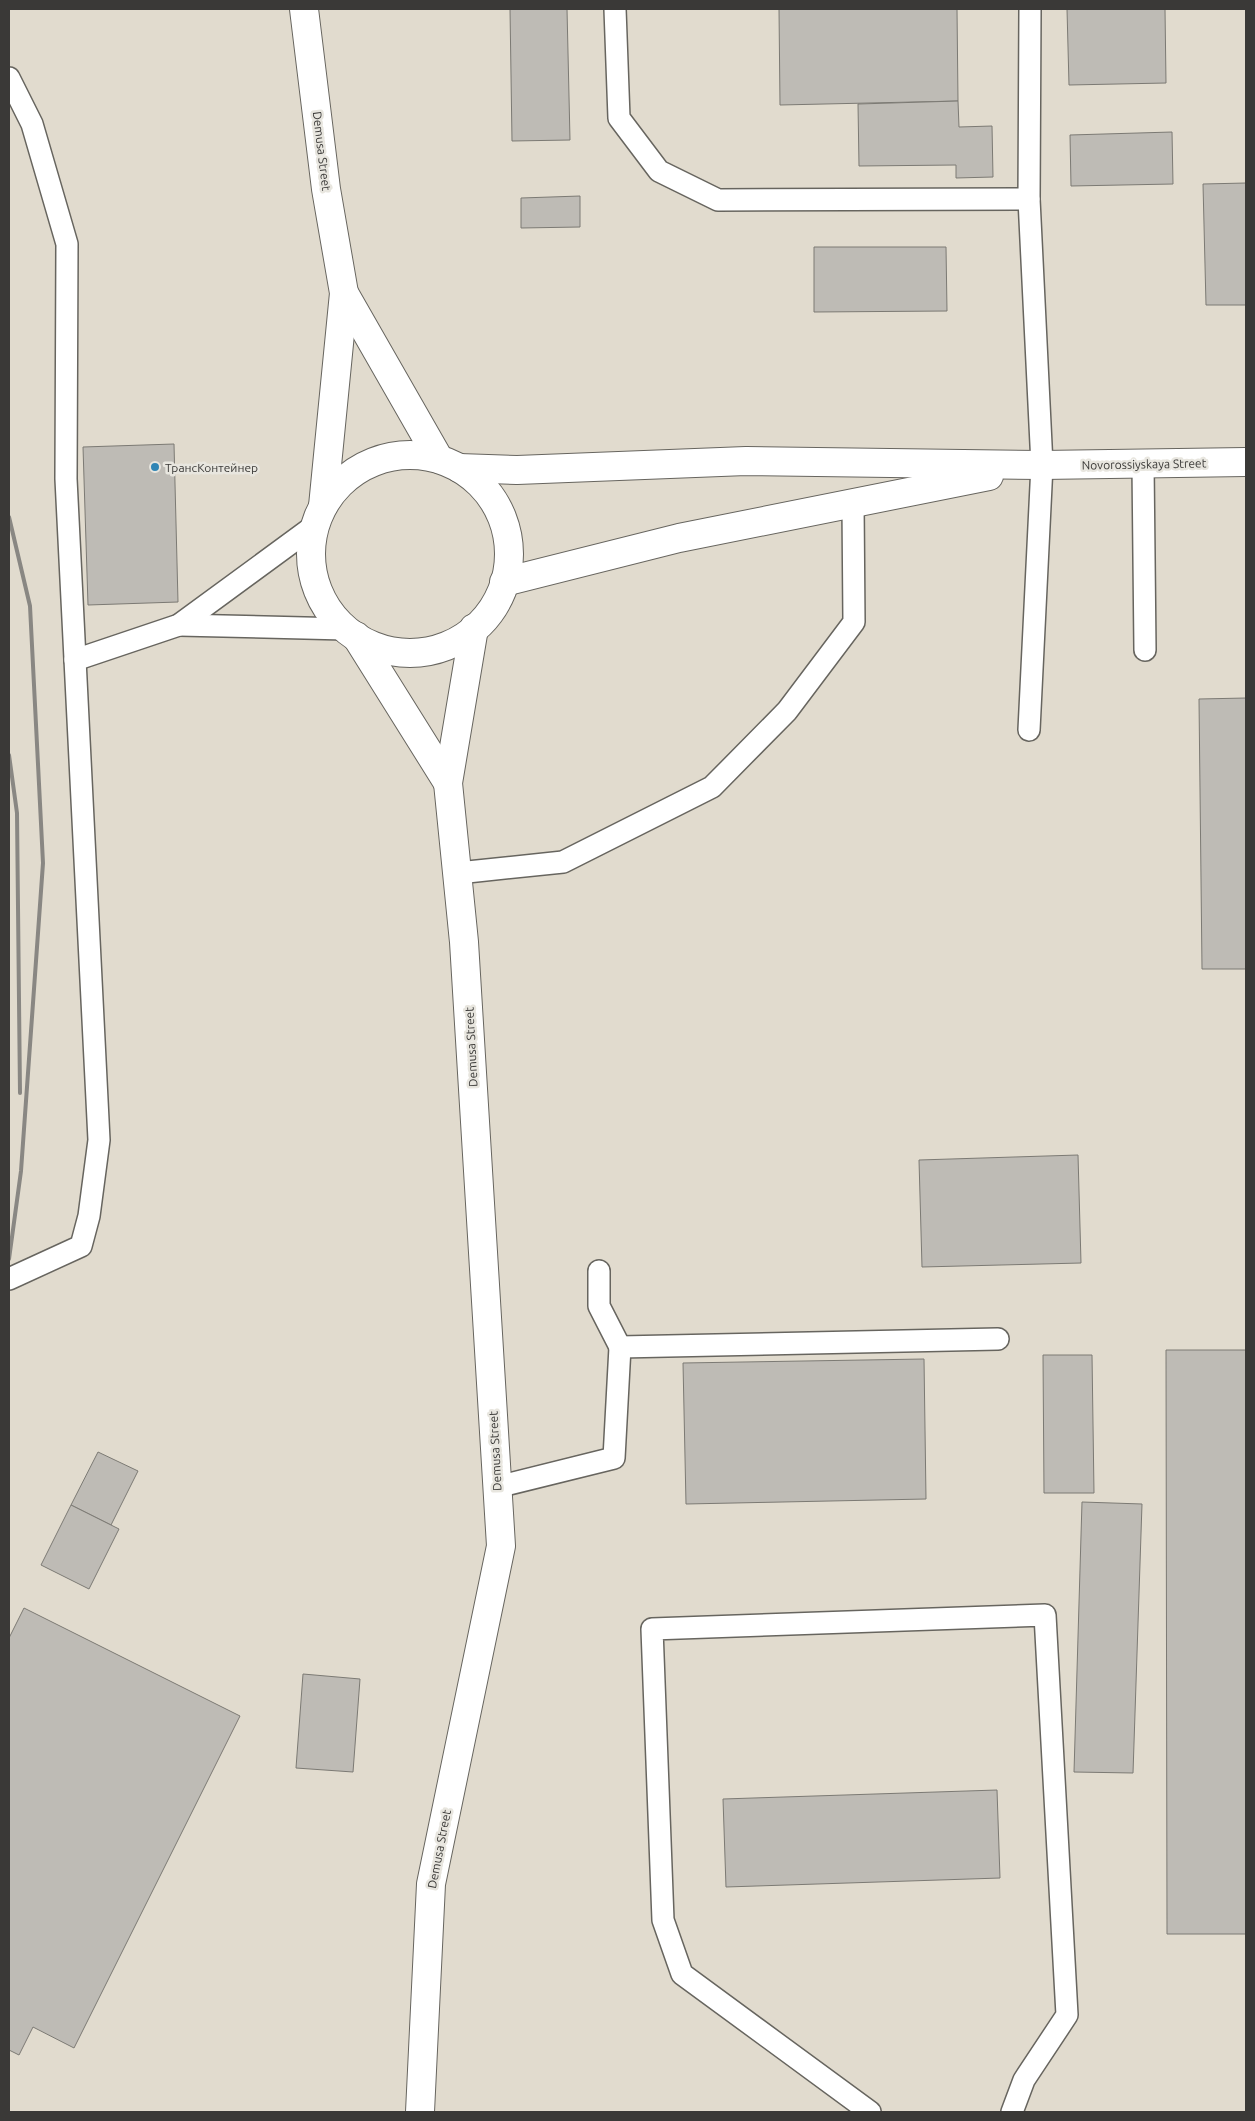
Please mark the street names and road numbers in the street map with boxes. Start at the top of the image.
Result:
street label: Demusa Street [311,111,333,192]
street label: Novorossiyskaya Street [1082,456,1207,472]
street label: Demusa Street [462,1006,480,1087]
street label: Demusa Street [486,1410,504,1491]
street label: Demusa Street [425,1808,453,1889]

